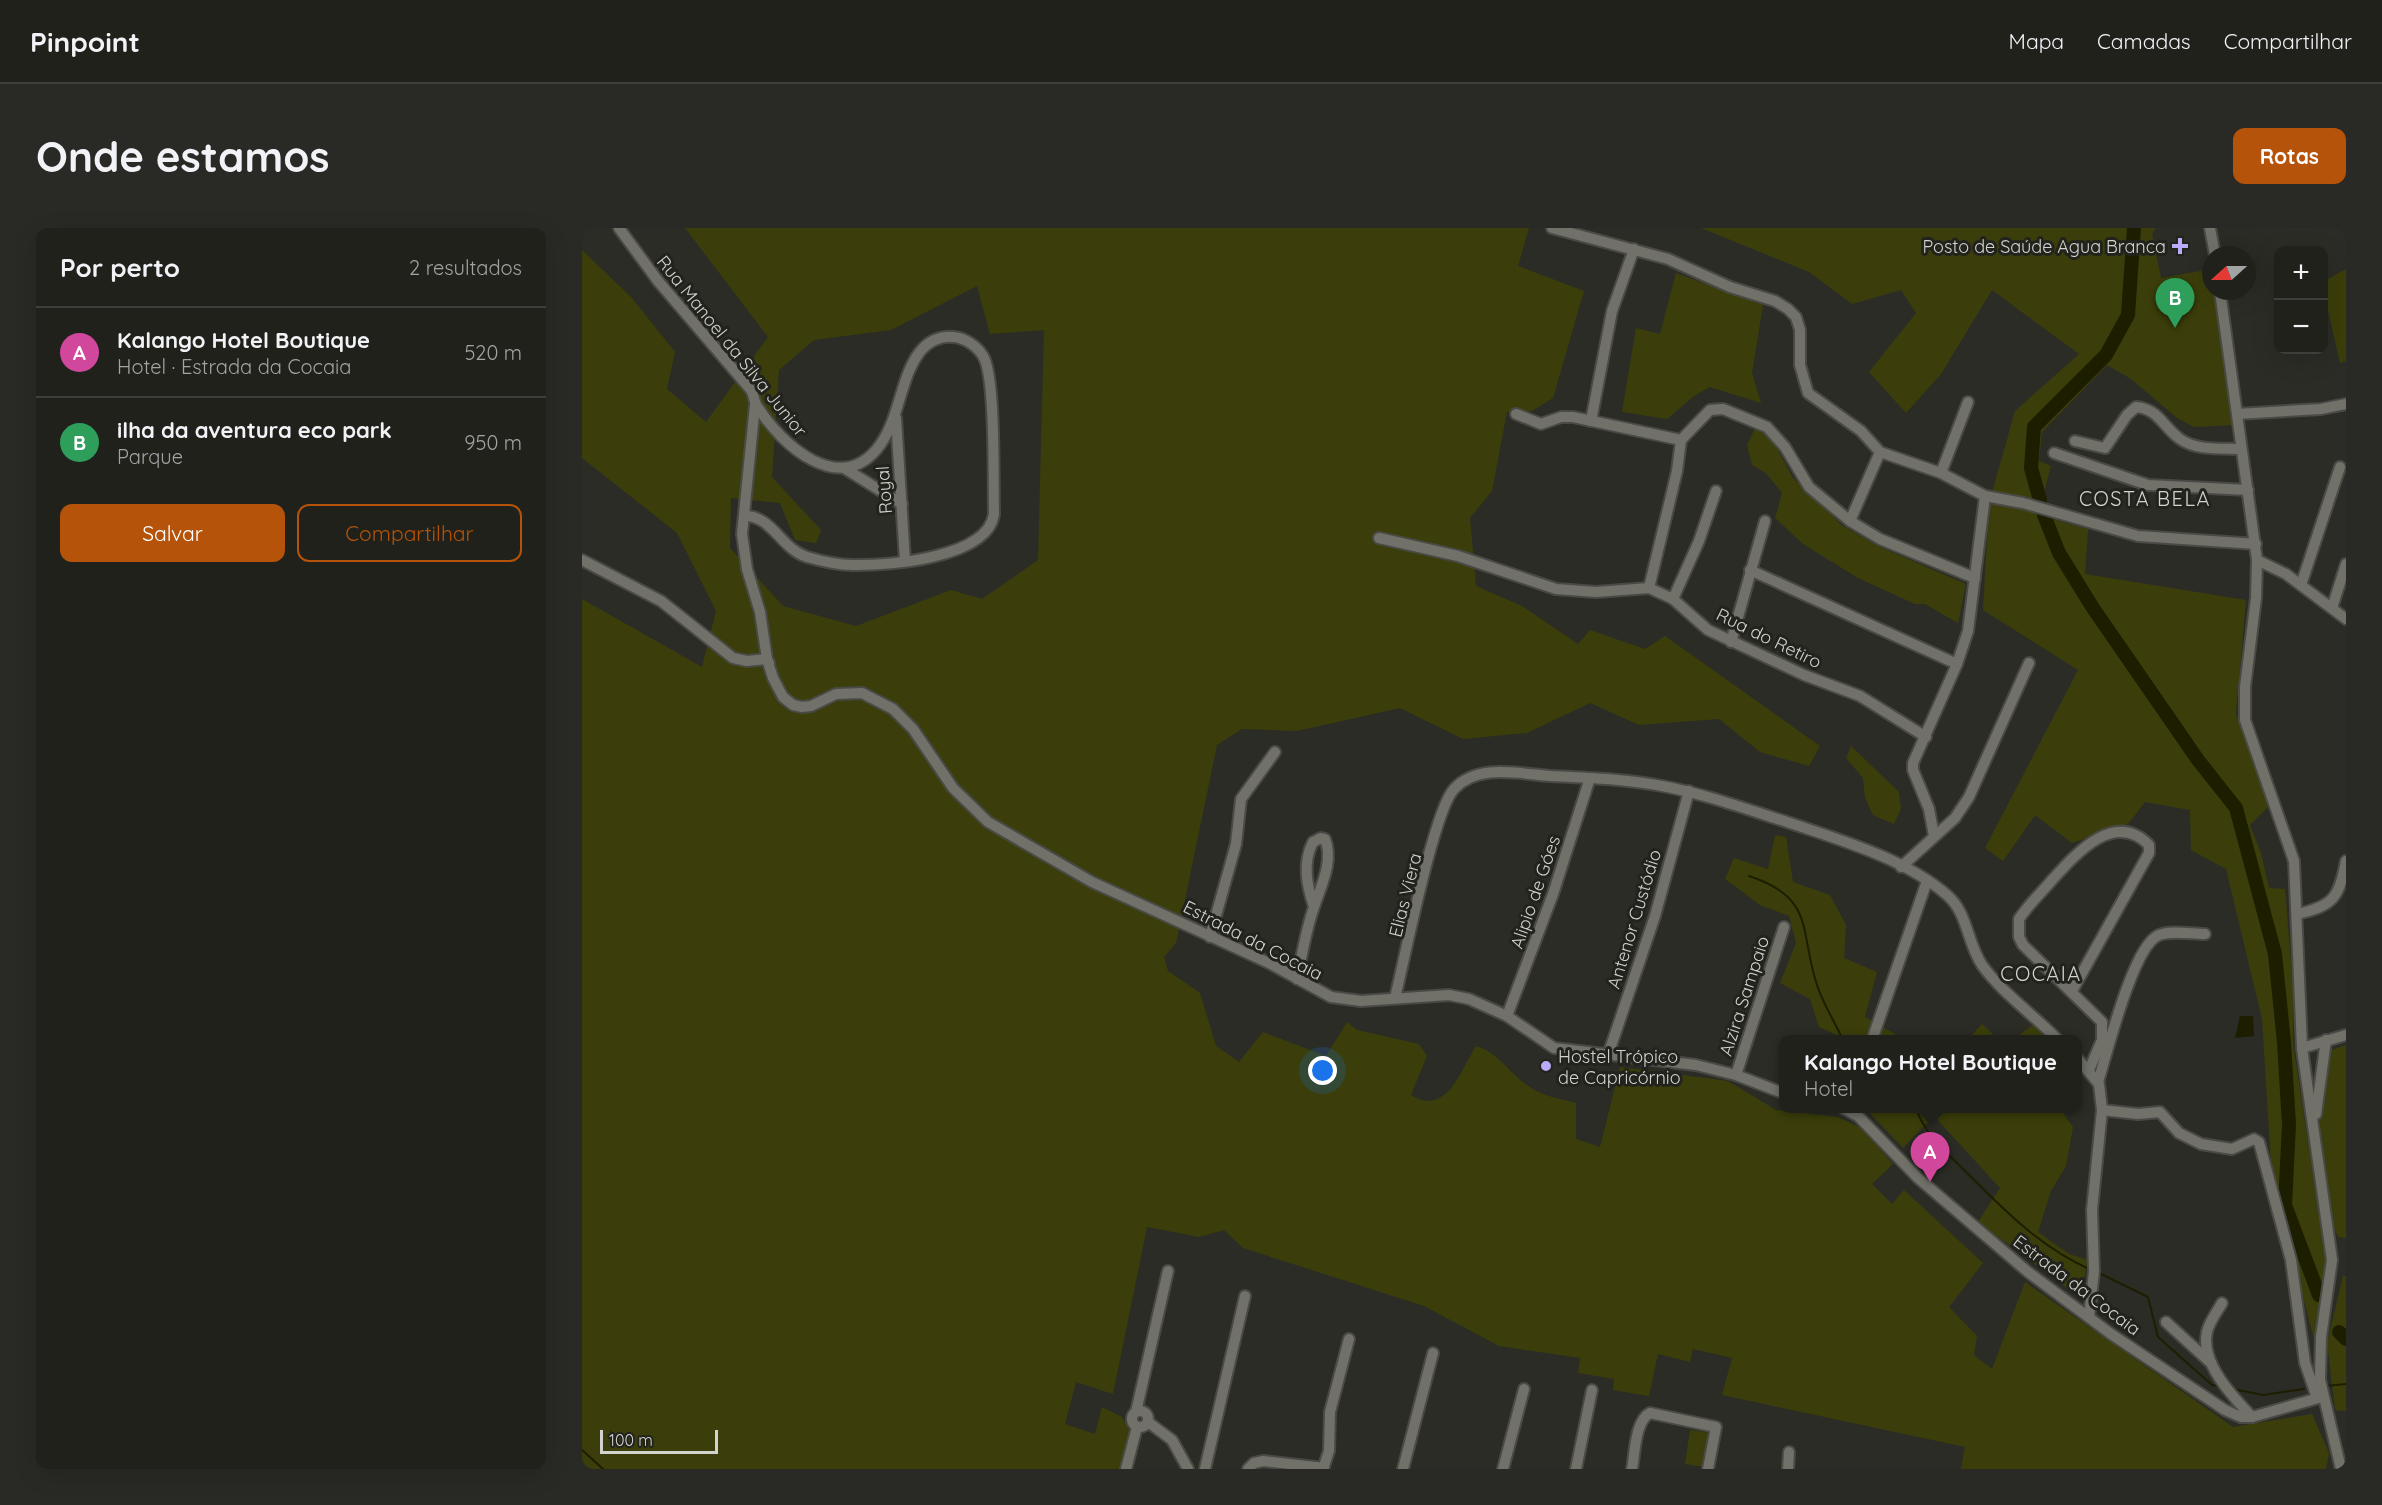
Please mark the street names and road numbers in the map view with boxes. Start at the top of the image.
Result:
street label: Rua Manoel da Silva Junior [652,251,812,441]
street label: Royal [871,465,897,515]
street label: Rua do Retiro [1713,603,1825,673]
street label: Alipio de Góes [1505,832,1565,952]
street label: Antenor Custódio [1602,847,1666,991]
street label: Elias Viera [1383,850,1427,940]
street label: Estrada da Cocaia [1179,895,1327,985]
street label: Alzira Sampaio [1714,933,1774,1059]
street label: Estrada da Cocaia [2009,1230,2145,1340]

